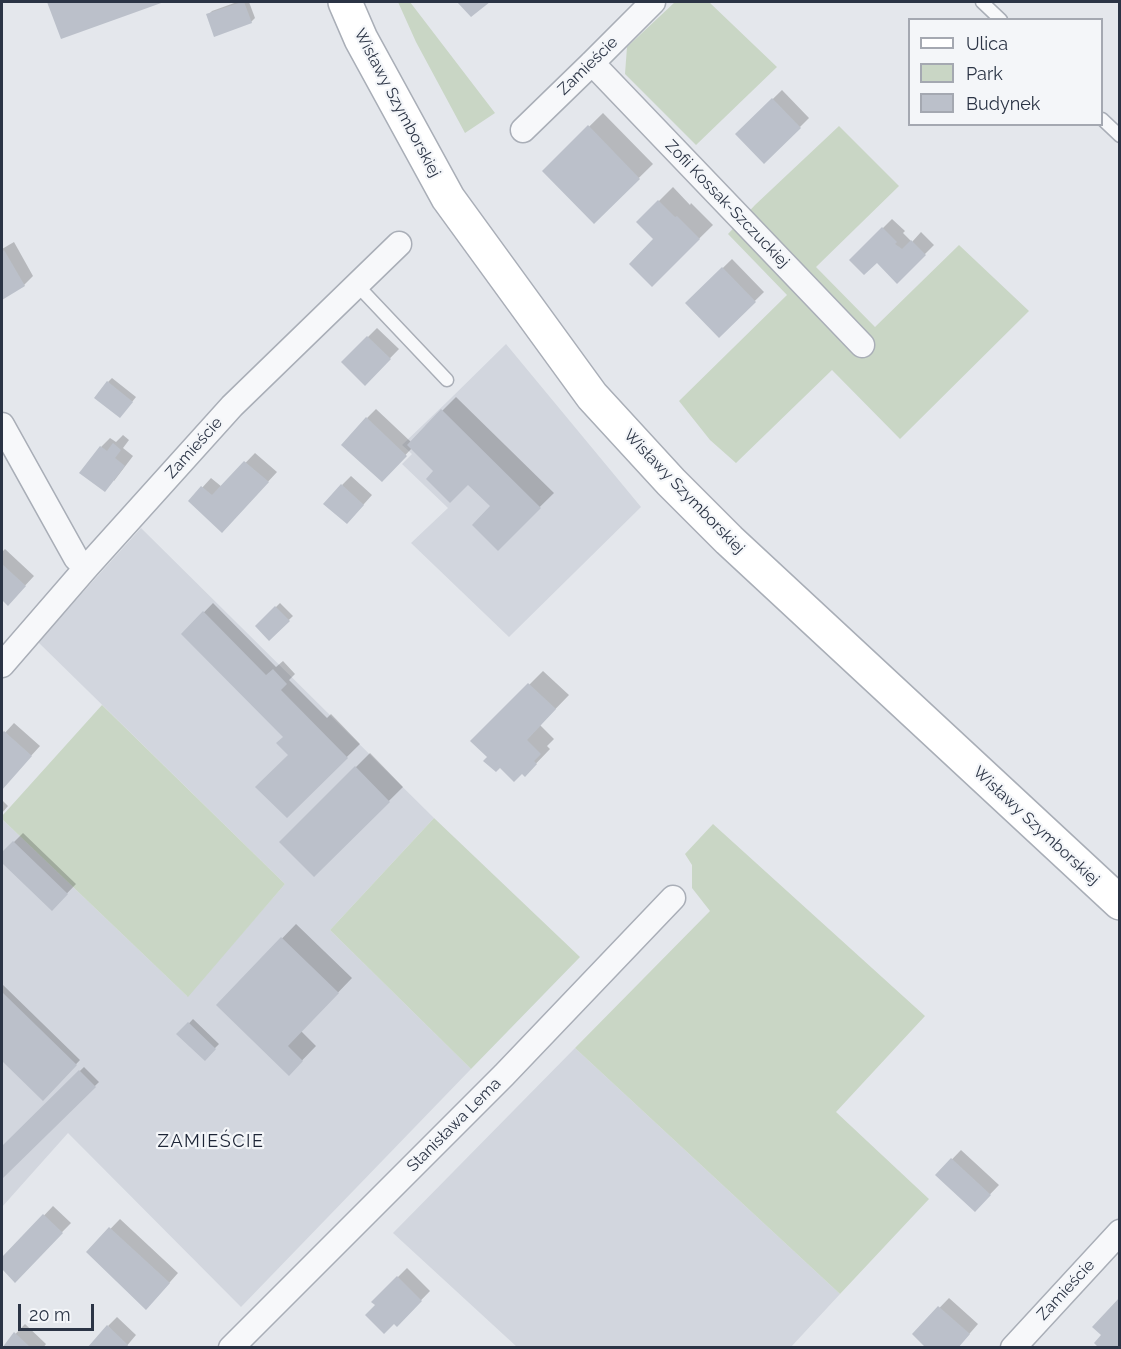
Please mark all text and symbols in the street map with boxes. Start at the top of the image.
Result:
legend [908,18,1103,126]
street label: Wisławy Szymborskiej [350,25,444,181]
street label: Zamieście [554,33,622,99]
text: Ulica [966,33,1008,54]
text: Park [966,63,1003,84]
text: Budynek [966,93,1040,114]
street label: Zofii Kossak-Szczuckiej [661,136,793,272]
street label: Zamieście [162,413,226,483]
street label: Wisławy Szymborskiej [620,426,748,558]
street label: Wisławy Szymborskiej [969,763,1103,889]
street label: Stanisława Lema [403,1074,505,1176]
district label: ZAMIEŚCIE [158,1131,264,1153]
street label: Zamieście [1033,1256,1099,1324]
scale bar [21,1292,98,1330]
text: 20 m [29,1304,71,1325]

